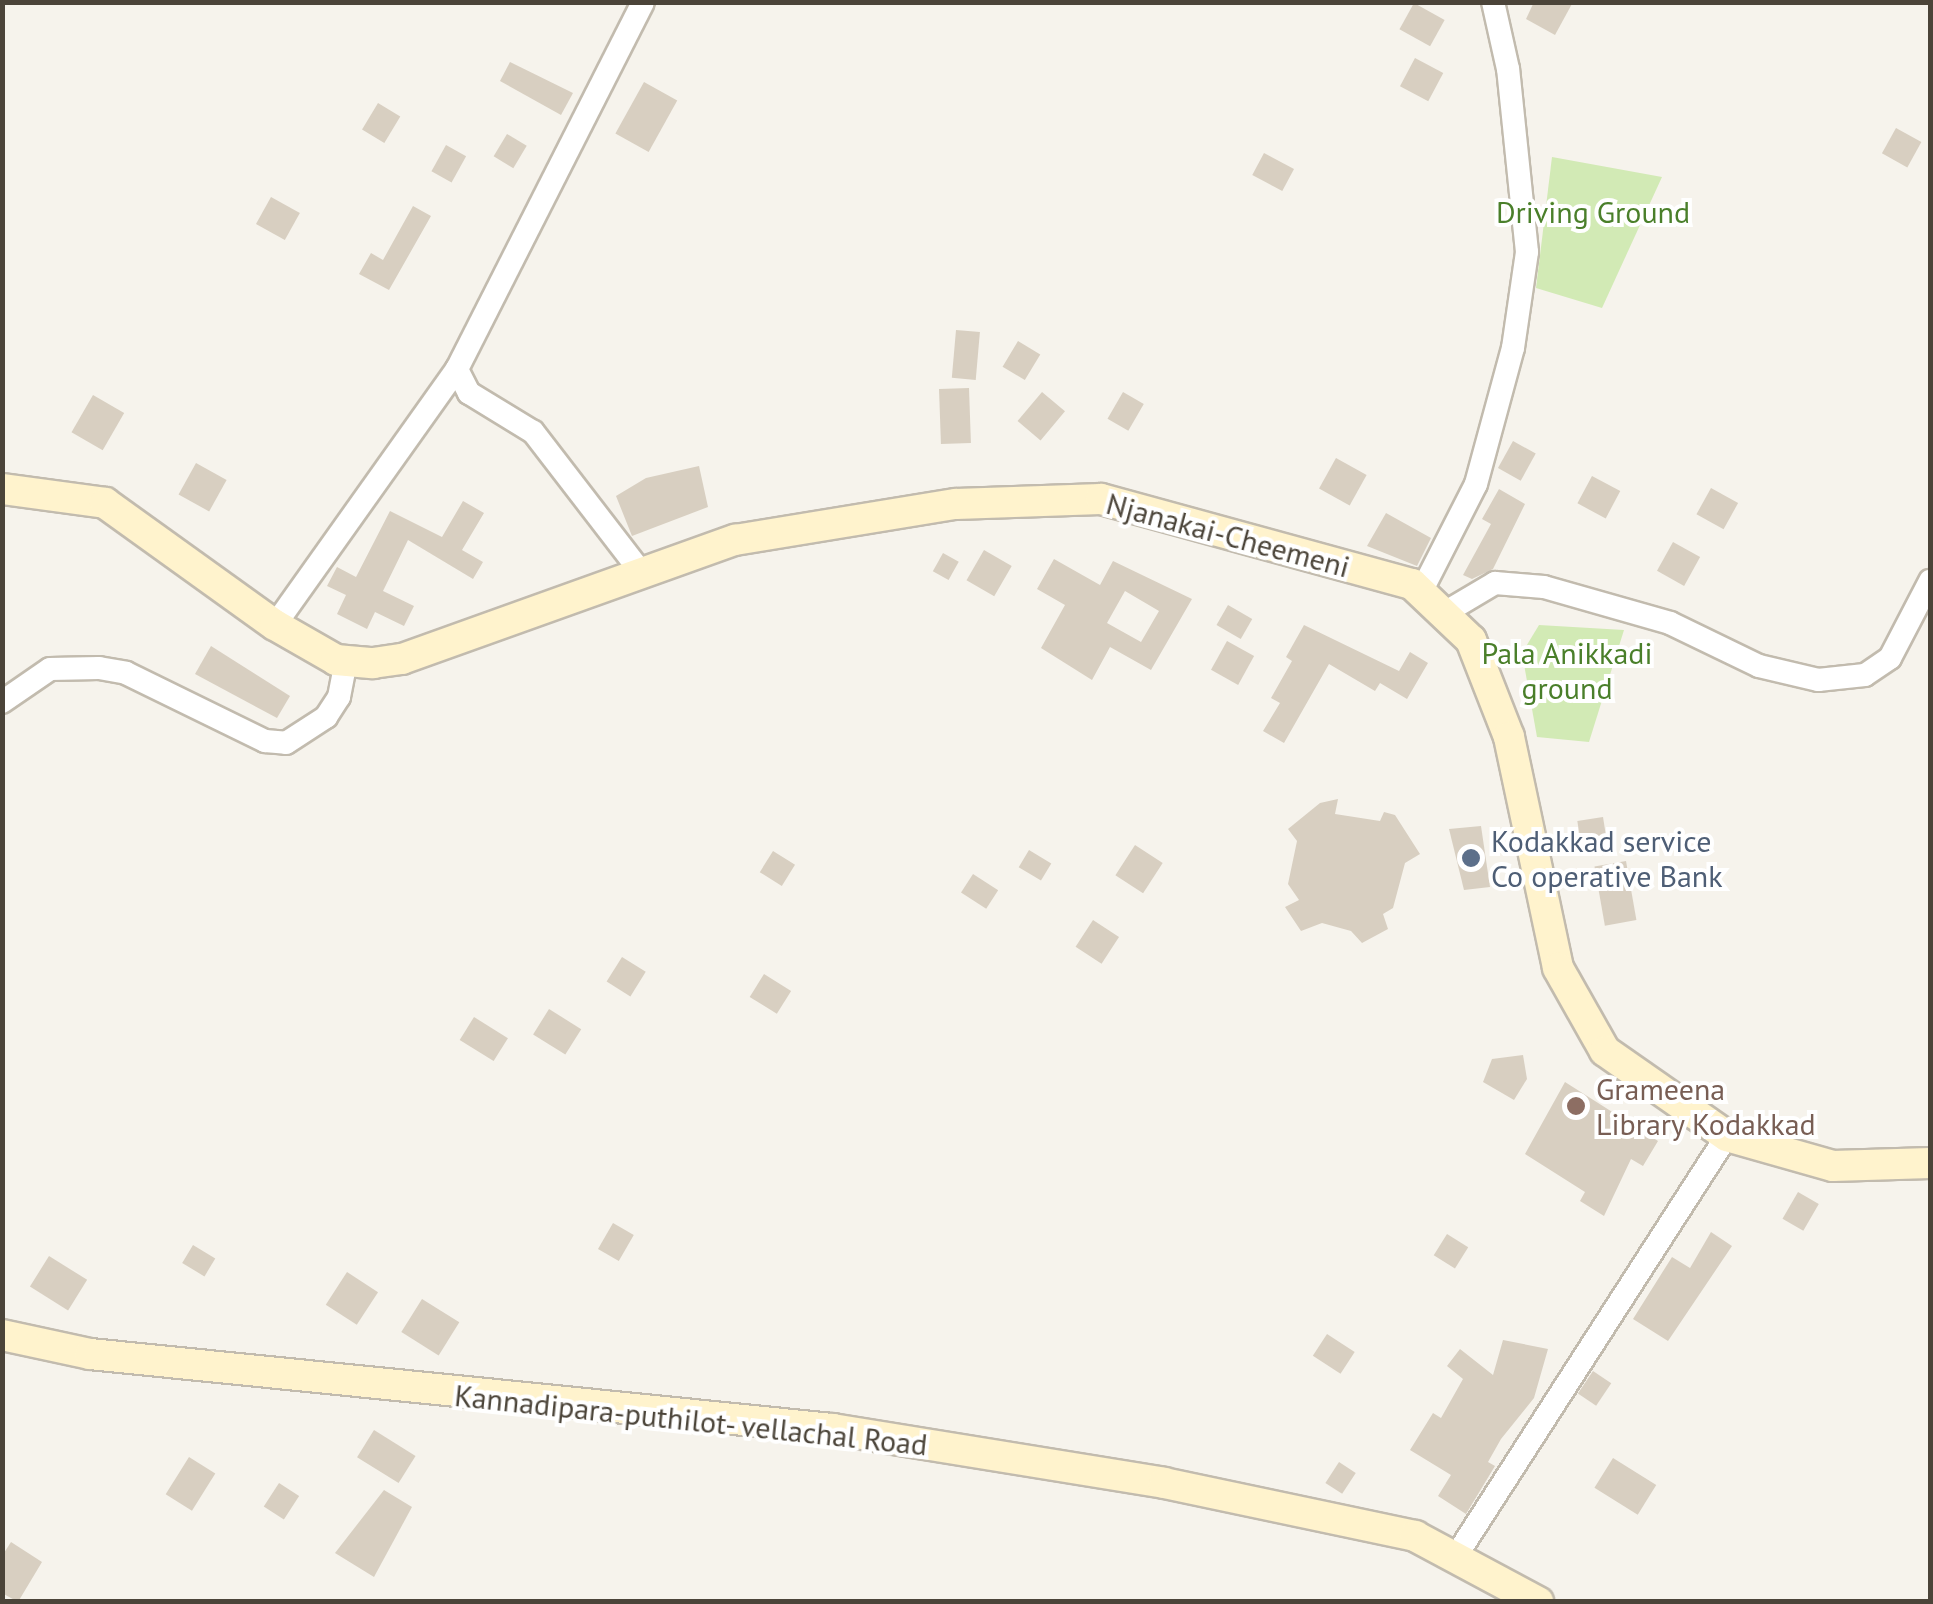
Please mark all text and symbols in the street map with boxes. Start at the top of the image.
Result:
park label: Driving Ground [1496,194,1690,230]
street label: Njanakai-Cheemeni [1103,485,1353,585]
park label: Pala Anikkadi ground [1481,635,1653,706]
place label: Kodakkad service Co operative Bank [1491,823,1723,894]
marker: Kodakkad service Co operative Bank [1460,847,1482,869]
place label: Grameena Library Kodakkad [1596,1071,1817,1142]
marker: Grameena Library Kodakkad [1565,1095,1587,1117]
street label: Kannadipara-puthilot- vellachal Road [451,1377,931,1463]

